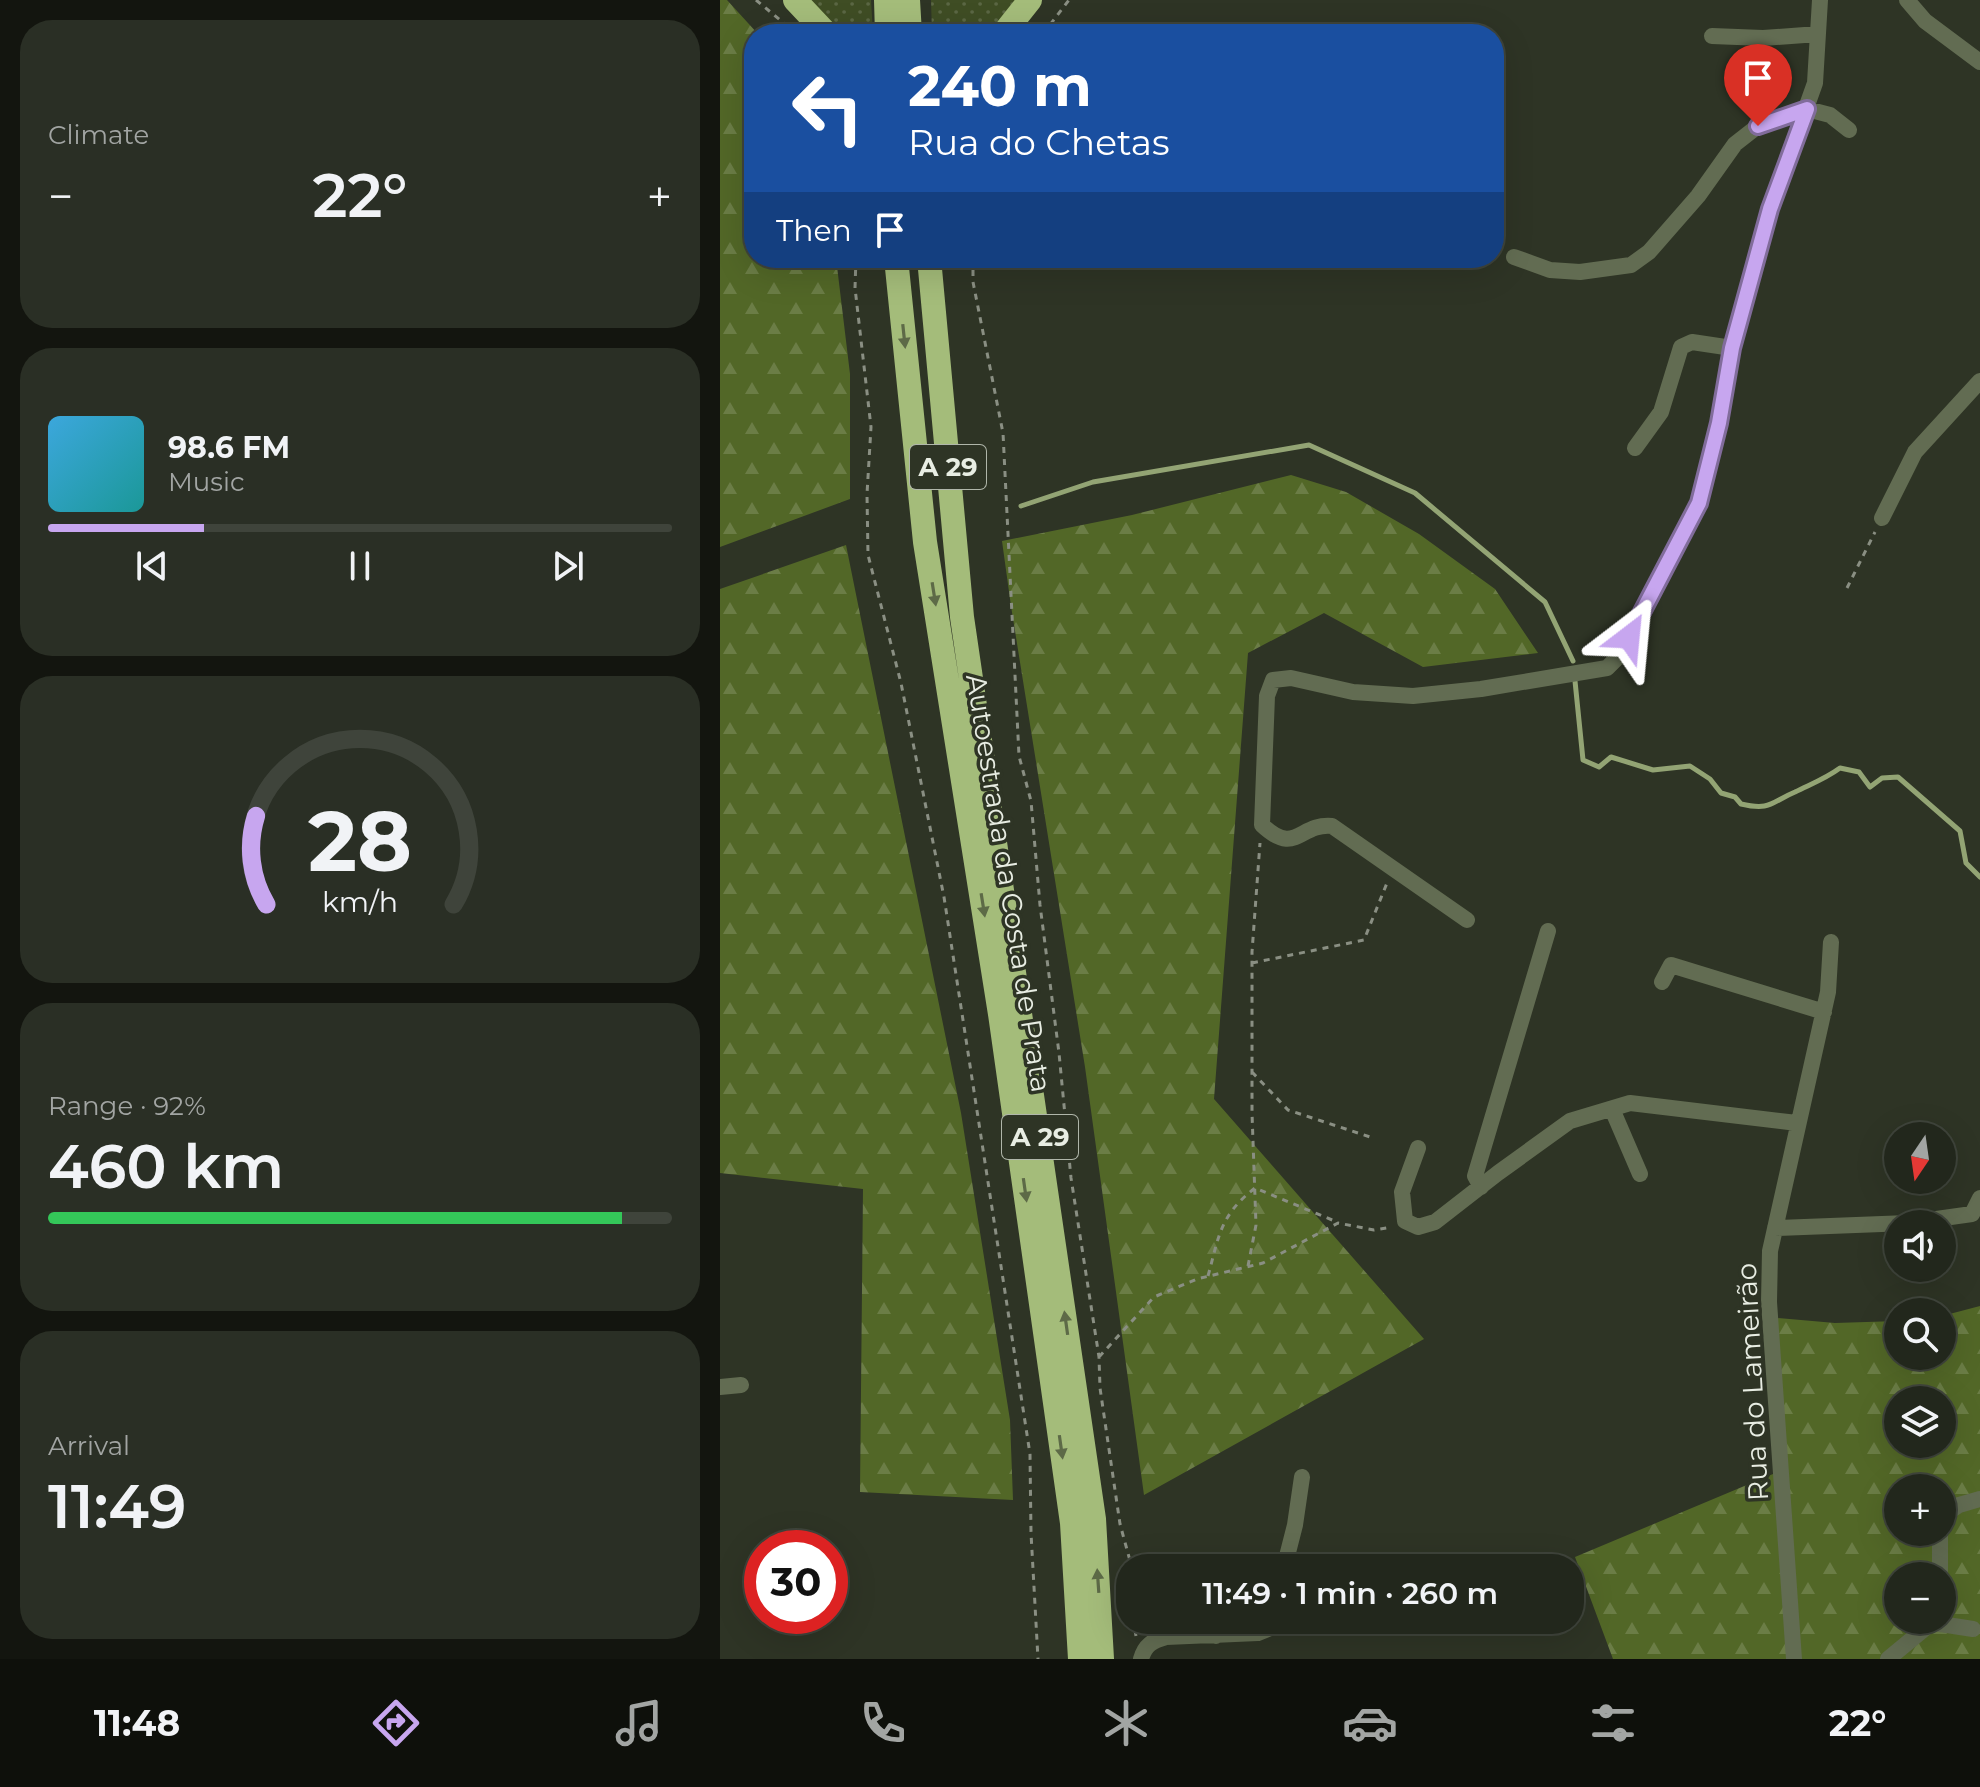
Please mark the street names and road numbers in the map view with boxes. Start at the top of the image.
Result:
road number: A 29 [910,445,986,489]
street label: Autoestrada da Costa de Prata [959,671,1059,1095]
road number: A 29 [1002,1115,1078,1159]
street label: Rua do Lameirão [1729,1262,1775,1502]

